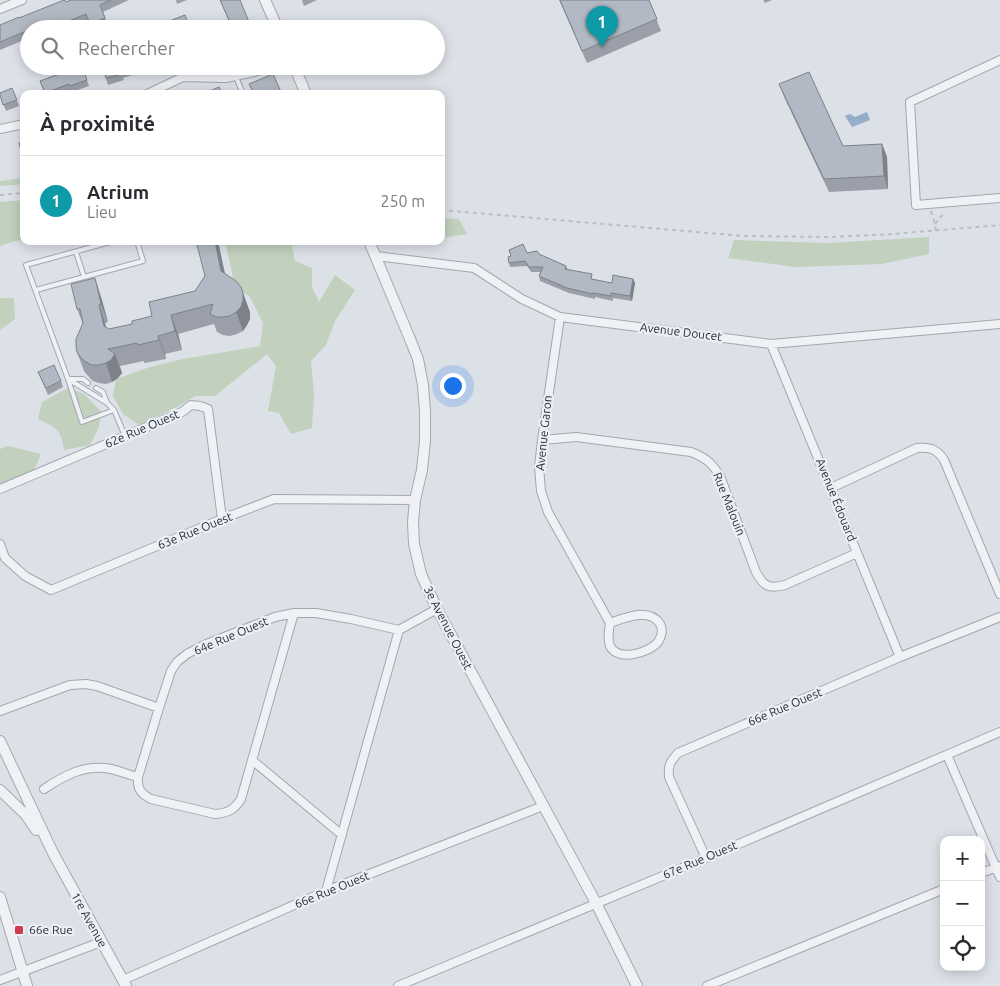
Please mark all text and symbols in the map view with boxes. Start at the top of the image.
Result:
pin: 1 [586,6,618,47]
search box [20,20,445,75]
icon: search [38,34,66,62]
text: Rechercher [78,37,175,59]
text: À proximité [40,111,155,135]
text: Atrium [87,181,149,203]
text: 1 [51,192,61,210]
text: 250 m [380,192,425,210]
text: Lieu [87,203,117,221]
street label: Avenue Doucet [639,320,723,343]
your location [440,373,466,399]
street label: Avenue Garon [533,395,554,471]
street label: 62e Rue Ouest [103,407,181,450]
street label: Avenue Édouard [814,456,859,543]
street label: Rue Malouin [711,470,748,537]
street label: 63e Rue Ouest [156,510,234,551]
street label: 3e Avenue Ouest [422,584,475,672]
street label: 64e Rue Ouest [192,614,270,657]
street label: 66e Rue Ouest [746,685,824,728]
map controls [940,836,985,971]
button: + [940,836,985,881]
street label: 67e Rue Ouest [661,838,739,881]
street label: 66e Rue Ouest [293,869,371,910]
button: − [940,881,985,926]
street label: 1re Avenue [69,890,110,950]
place label: 66e Rue [29,923,73,936]
marker: 66e Rue [13,924,25,936]
button: locate [940,926,985,971]

